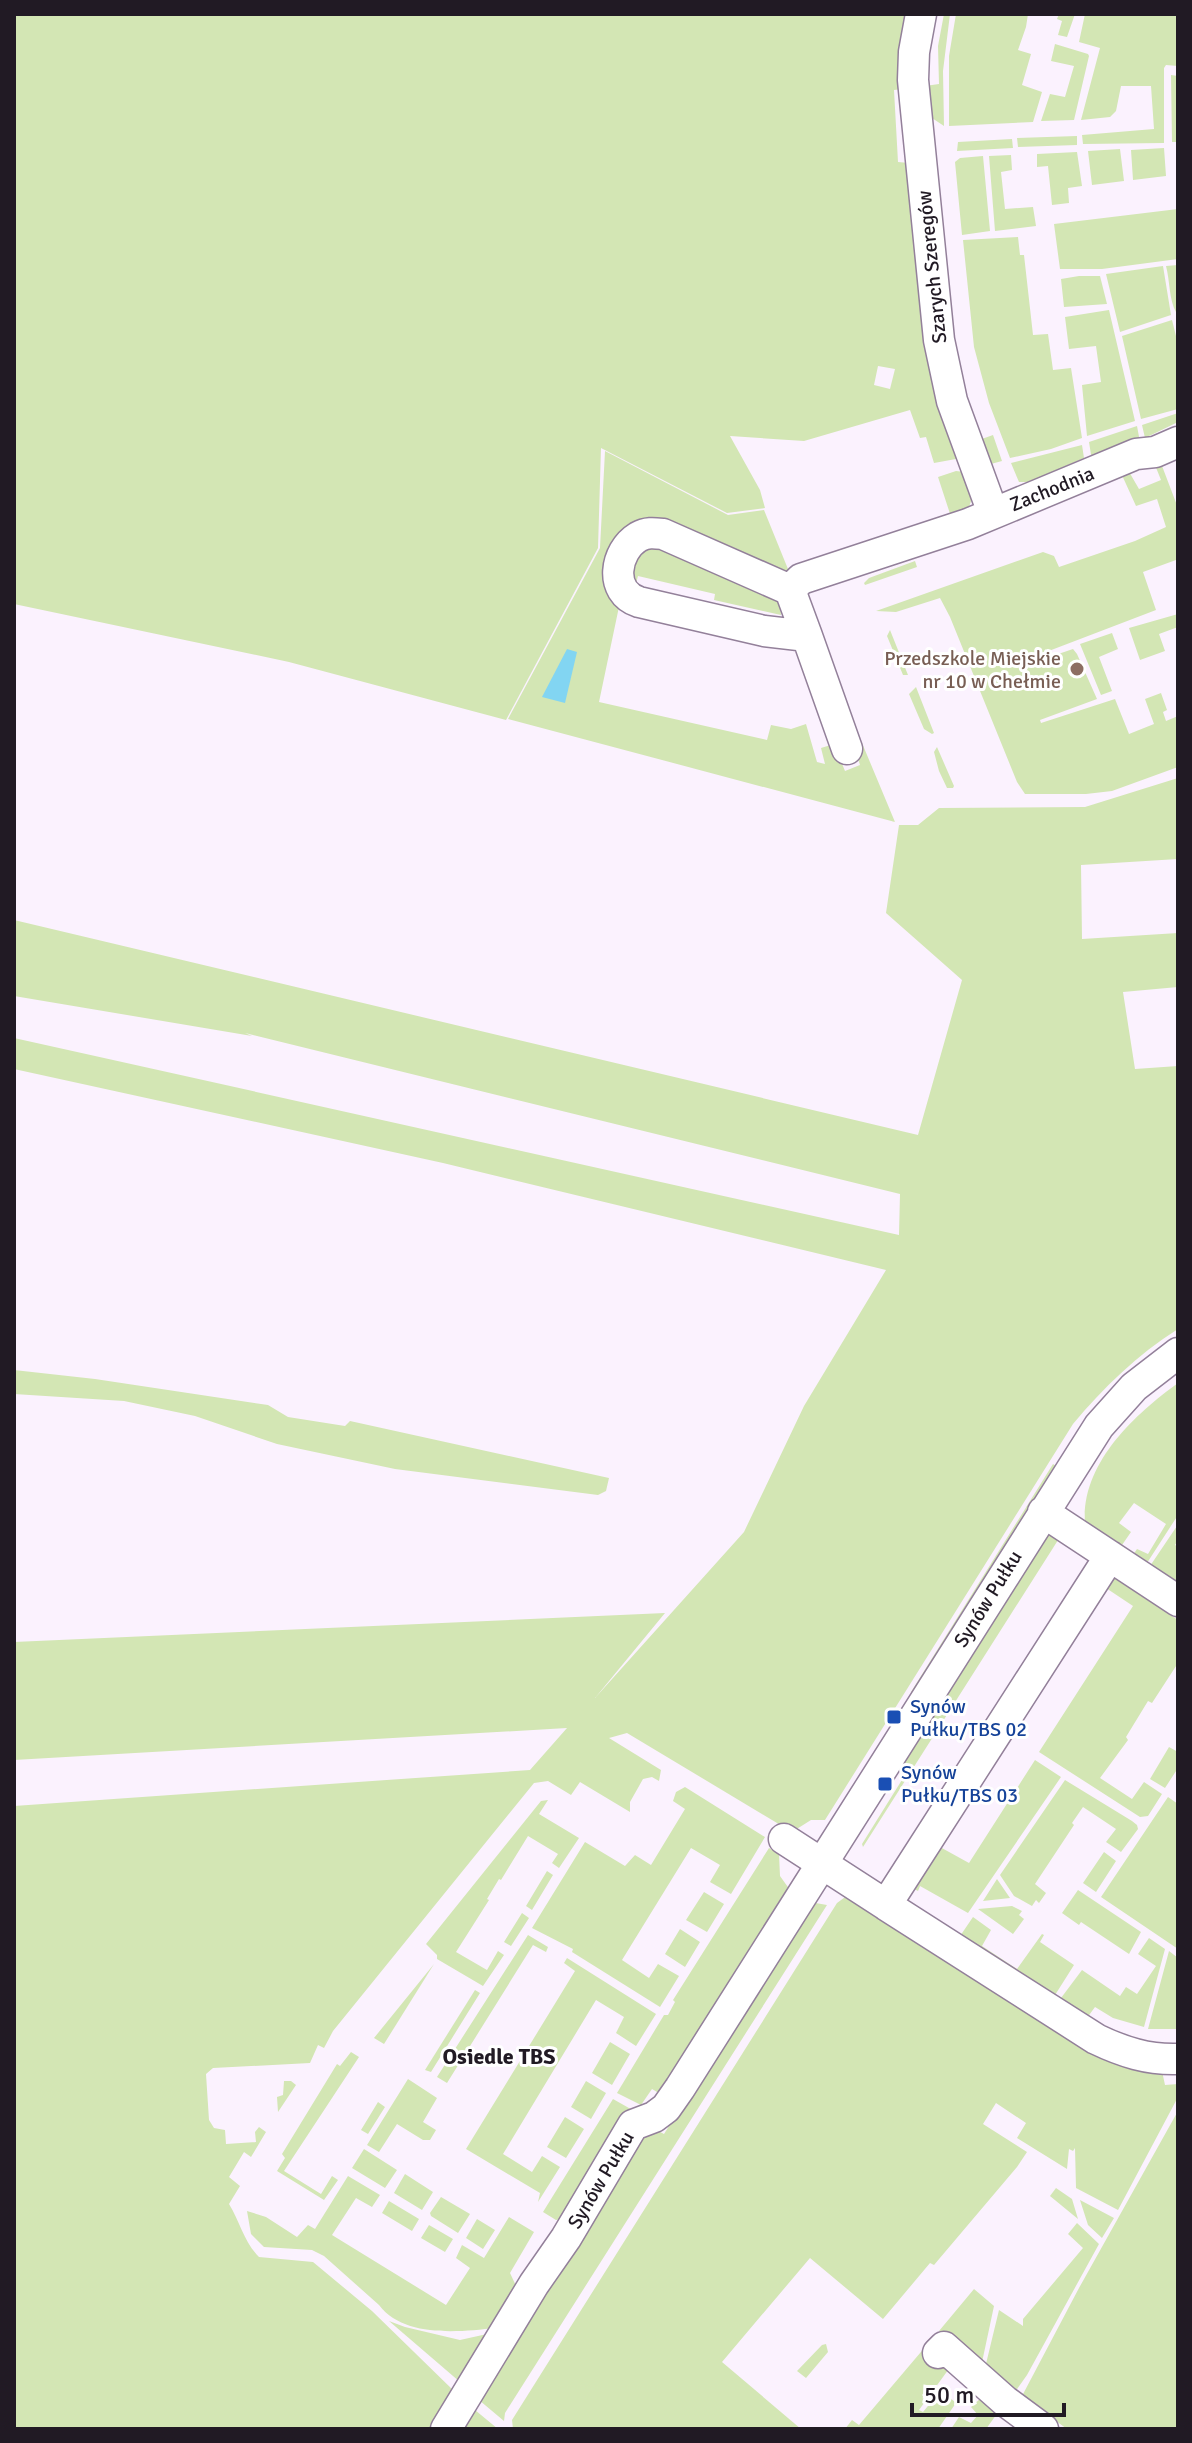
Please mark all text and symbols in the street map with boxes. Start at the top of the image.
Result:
street label: Szarych Szeregów [911,189,952,345]
street label: Zachodnia [1006,461,1098,517]
place label: Przedszkole Miejskie nr 10 w Chełmie [884,646,1061,694]
marker: Przedszkole Miejskie nr 10 w Chełmie [1068,660,1086,678]
street label: Synów Pułku [948,1546,1028,1652]
place label: Synów Pułku/TBS 02 [910,1694,1027,1742]
marker: Synów Pułku/TBS 02 [885,1708,903,1726]
place label: Synów Pułku/TBS 03 [901,1760,1018,1808]
marker: Synów Pułku/TBS 03 [876,1775,894,1793]
district label: Osiedle TBS [442,2043,556,2070]
street label: Synów Pułku [562,2127,640,2233]
scale bar [912,2367,1064,2417]
text: 50 m [924,2380,974,2410]

